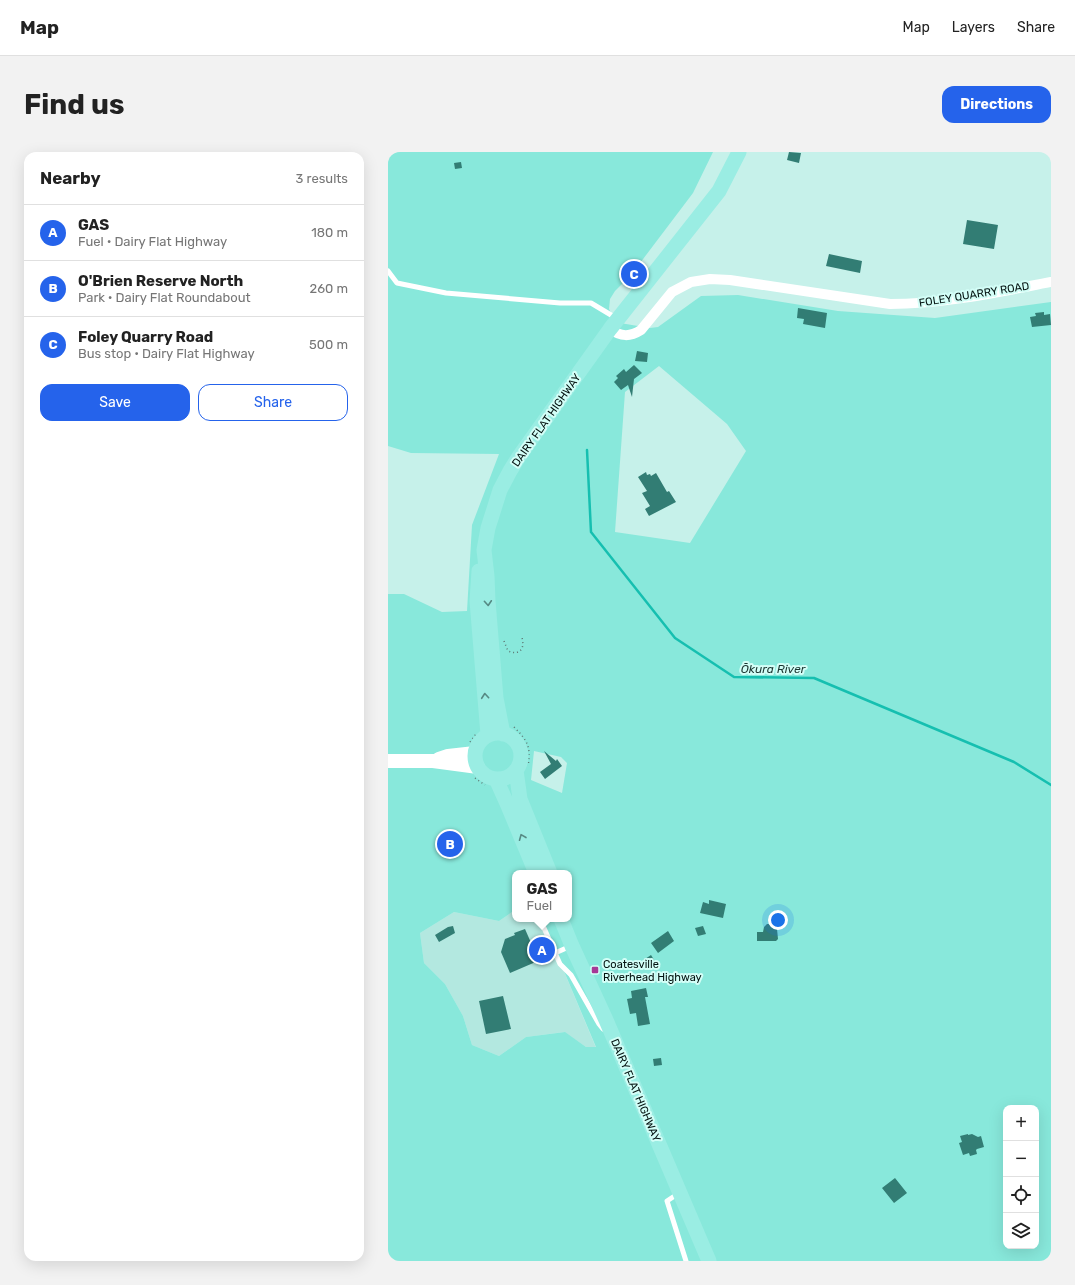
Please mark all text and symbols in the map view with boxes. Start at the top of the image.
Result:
text: Map [20,16,59,39]
text: Map [903,19,930,36]
text: Layers [952,19,995,36]
text: Share [1017,19,1055,36]
button: Directions [942,86,1051,123]
text: Find us [24,88,124,121]
text: Nearby [40,168,101,188]
text: 3 results [296,171,348,186]
text: GAS [78,216,109,234]
text: A [48,225,58,240]
text: 180 m [311,225,348,240]
text: Fuel · Dairy Flat Highway [78,234,227,249]
pin: C [621,259,647,289]
text: O'Brien Reserve North [78,272,243,290]
street label: FOLEY QUARRY ROAD [918,279,1030,310]
text: B [48,281,58,296]
text: 260 m [310,281,348,296]
text: Park · Dairy Flat Roundabout [78,290,251,305]
text: Foley Quarry Road [78,328,213,346]
text: C [48,337,58,352]
text: 500 m [309,337,348,352]
text: Bus stop · Dairy Flat Highway [78,346,255,361]
street label: DAIRY FLAT HIGHWAY [509,371,583,469]
button: Save [40,384,190,421]
button: Share [198,384,348,421]
one-way arrow [484,600,493,606]
water label: Ōkura River [741,662,806,676]
one-way arrow [480,693,489,699]
pin: B [437,829,463,859]
one-way arrow [518,833,526,840]
popup [512,870,572,922]
text: GAS [526,880,558,898]
text: Fuel [526,898,552,913]
your location [768,910,788,930]
pin: A [529,935,555,965]
place label: Coatesville Riverhead Highway [603,958,702,984]
marker: Coatesville Riverhead Highway [590,965,600,975]
street label: DAIRY FLAT HIGHWAY [608,1037,663,1144]
map controls [1003,1105,1039,1249]
button: + [1003,1105,1039,1141]
button: − [1003,1141,1039,1177]
button: locate [1003,1177,1039,1213]
button: layers [1003,1213,1039,1249]

